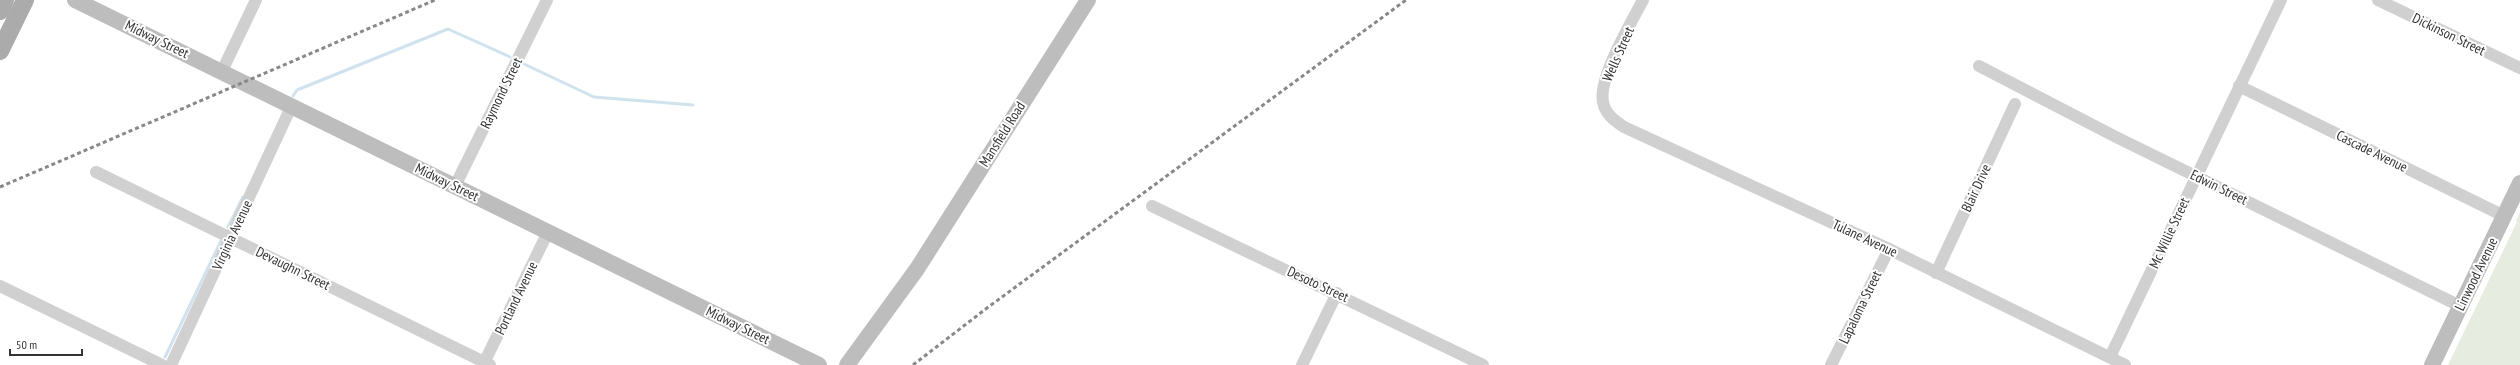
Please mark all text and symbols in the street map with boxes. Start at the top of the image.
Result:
street label: Dickinson Street [2410,9,2489,59]
street label: Midway Street [122,16,192,62]
street label: Wells Street [1598,24,1638,84]
street label: Raymond Street [476,54,526,132]
street label: Mansfield Road [975,98,1029,170]
street label: Cascade Avenue [2333,126,2411,176]
street label: Midway Street [412,159,482,205]
street label: Blair Drive [1957,161,1995,215]
street label: Edwin Street [2187,165,2251,209]
street label: Mc Willie Street [2145,195,2193,271]
street label: Virginia Avenue [208,197,256,274]
street label: Tulane Avenue [1830,215,1901,261]
street label: Linwood Avenue [2451,234,2502,314]
street label: Devaughn Street [253,242,333,294]
street label: Portland Avenue [491,258,542,337]
street label: Desoto Street [1284,262,1352,306]
street label: Lapaloma Street [1835,267,1885,346]
street label: Midway Street [703,302,773,348]
scale bar [10,331,82,357]
text: 50 m [16,337,37,352]

